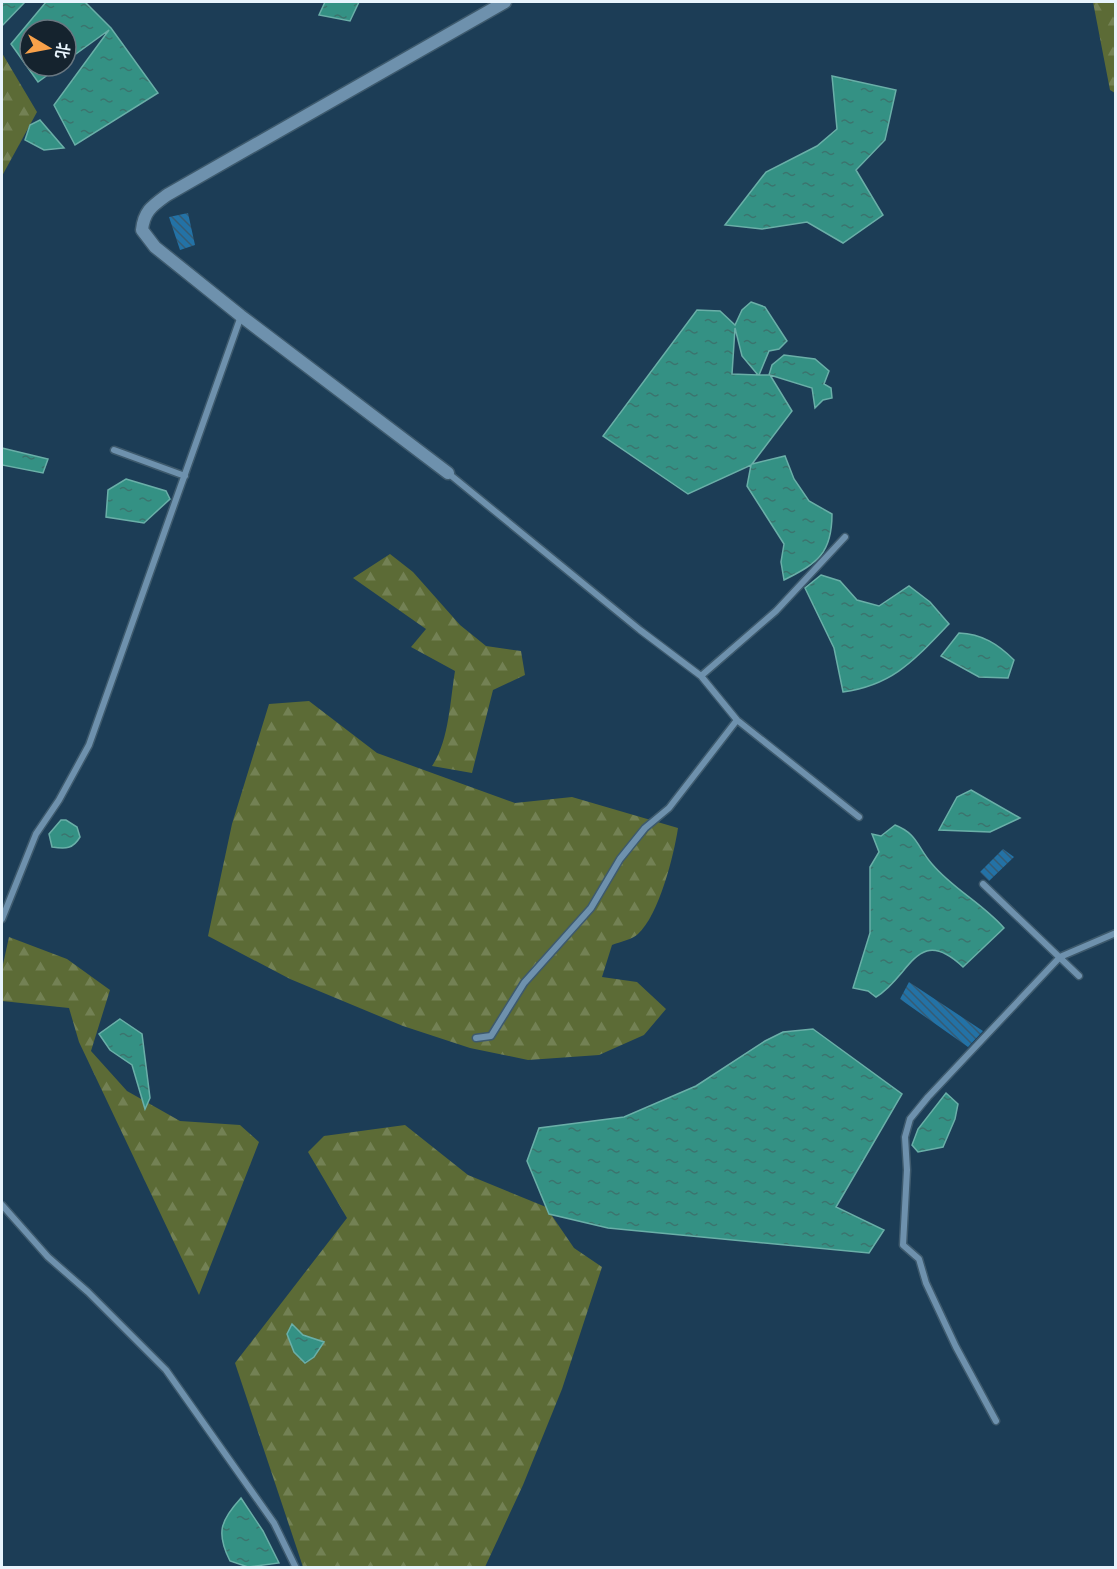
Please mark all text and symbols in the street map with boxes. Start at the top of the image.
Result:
north arrow [18,18,78,78]
text: 北 [52,41,73,60]

